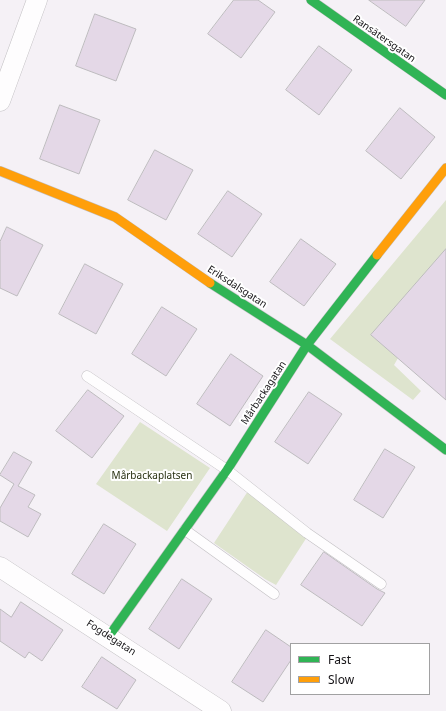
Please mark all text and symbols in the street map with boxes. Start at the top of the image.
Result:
street label: Ransätersgatan [350,13,418,65]
street label: Eriksdalsgatan [205,263,269,311]
street label: Mårbackagatan [239,359,289,427]
park label: Mårbackaplatsen [112,470,192,482]
street label: Fogdegatan [84,618,138,658]
legend [290,643,430,695]
text: Fast [328,651,351,668]
text: Slow [328,671,354,688]

